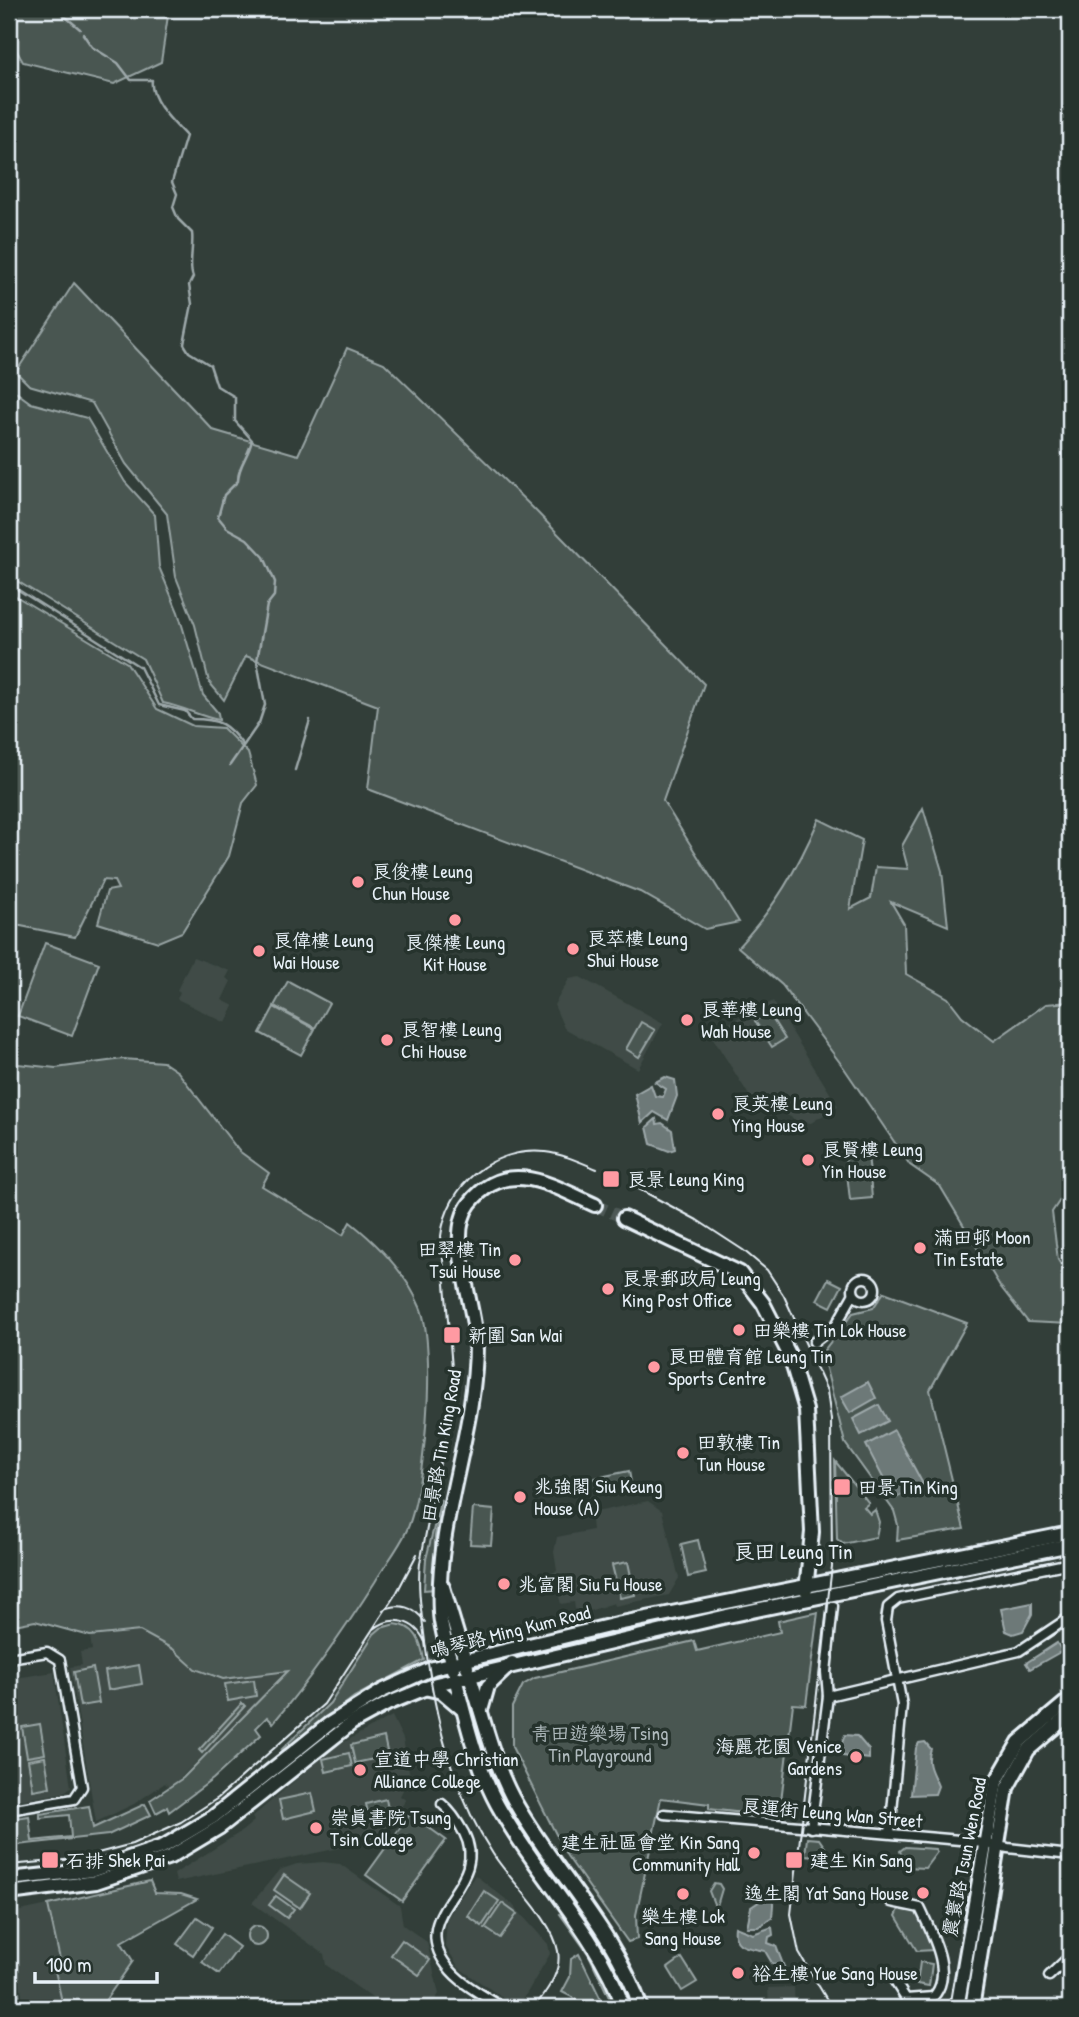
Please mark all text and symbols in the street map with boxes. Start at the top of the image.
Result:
place label: 良俊樓 Leung Chun House [372,858,473,906]
marker: 良俊樓 Leung Chun House [350,874,366,890]
marker: 良傑樓 Leung Kit House [447,912,463,928]
place label: 良萃樓 Leung Shui House [587,925,688,973]
place label: 良偉樓 Leung Wai House [273,927,374,975]
place label: 良傑樓 Leung Kit House [405,929,505,977]
marker: 良萃樓 Leung Shui House [565,941,581,957]
marker: 良偉樓 Leung Wai House [251,943,267,959]
place label: 良華樓 Leung Wah House [701,996,802,1044]
marker: 良華樓 Leung Wah House [679,1012,695,1028]
place label: 良智樓 Leung Chi House [401,1016,502,1064]
marker: 良智樓 Leung Chi House [379,1032,395,1048]
place label: 良英樓 Leung Ying House [732,1090,833,1138]
marker: 良英樓 Leung Ying House [710,1106,726,1122]
place label: 良賢樓 Leung Yin House [822,1136,923,1184]
marker: 良賢樓 Leung Yin House [800,1152,816,1168]
place label: 良景 Leung King [627,1166,744,1192]
marker: 良景 Leung King [601,1169,621,1189]
place label: 滿田邨 Moon Tin Estate [934,1224,1031,1272]
place label: 田翠樓 Tin Tsui House [418,1236,501,1284]
marker: 滿田邨 Moon Tin Estate [912,1240,928,1256]
marker: 田翠樓 Tin Tsui House [507,1252,523,1268]
place label: 良景郵政局 Leung King Post Office [622,1265,761,1313]
marker: 良景郵政局 Leung King Post Office [600,1281,616,1297]
place label: 田樂樓 Tin Lok House [753,1317,907,1343]
place label: 新圍 San Wai [468,1322,563,1348]
marker: 田樂樓 Tin Lok House [731,1322,747,1338]
marker: 新圍 San Wai [442,1325,462,1345]
place label: 良田體育館 Leung Tin Sports Centre [668,1343,833,1391]
marker: 良田體育館 Leung Tin Sports Centre [646,1359,662,1375]
street label: 田景路 Tin King Road [415,1367,467,1524]
place label: 田敦樓 Tin Tun House [697,1429,780,1477]
marker: 田敦樓 Tin Tun House [675,1445,691,1461]
place label: 兆強閣 Siu Keung House (A) [534,1473,662,1521]
place label: 田景 Tin King [858,1474,958,1500]
marker: 田景 Tin King [832,1477,852,1497]
marker: 兆強閣 Siu Keung House (A) [512,1489,528,1505]
district label: 良田 Leung Tin [733,1537,853,1566]
place label: 兆富閣 Siu Fu House [518,1571,663,1597]
marker: 兆富閣 Siu Fu House [496,1576,512,1592]
street label: 鳴琴路 Ming Kum Road [427,1598,593,1663]
park label: 青田遊樂場 Tsing Tin Playground [532,1720,668,1768]
place label: 海麗花園 Venice Gardens [716,1733,842,1781]
place label: 宣道中學 Christian Alliance College [374,1746,518,1794]
marker: 海麗花園 Venice Gardens [848,1749,864,1765]
marker: 宣道中學 Christian Alliance College [352,1762,368,1778]
street label: 震寰路 Tsun Wen Road [936,1775,992,1939]
street label: 良運街 Leung Wan Street [741,1792,924,1834]
place label: 崇真書院 Tsung Tsin College [330,1804,451,1852]
marker: 崇真書院 Tsung Tsin College [308,1820,324,1836]
place label: 建生社區會堂 Kin Sang Community Hall [561,1829,741,1877]
marker: 建生社區會堂 Kin Sang Community Hall [746,1845,762,1861]
place label: 石排 Shek Pai [66,1847,166,1873]
place label: 建生 Kin Sang [810,1847,913,1873]
marker: 石排 Shek Pai [40,1850,60,1870]
marker: 建生 Kin Sang [784,1850,804,1870]
place label: 逸生閣 Yat Sang House [744,1880,909,1906]
marker: 逸生閣 Yat Sang House [915,1885,931,1901]
marker: 樂生樓 Lok Sang House [675,1886,691,1902]
place label: 樂生樓 Lok Sang House [641,1903,725,1951]
scale bar [35,1940,158,1984]
text: 100 m [46,1950,92,1979]
place label: 裕生樓 Yue Sang House [752,1960,918,1986]
marker: 裕生樓 Yue Sang House [730,1965,746,1981]

